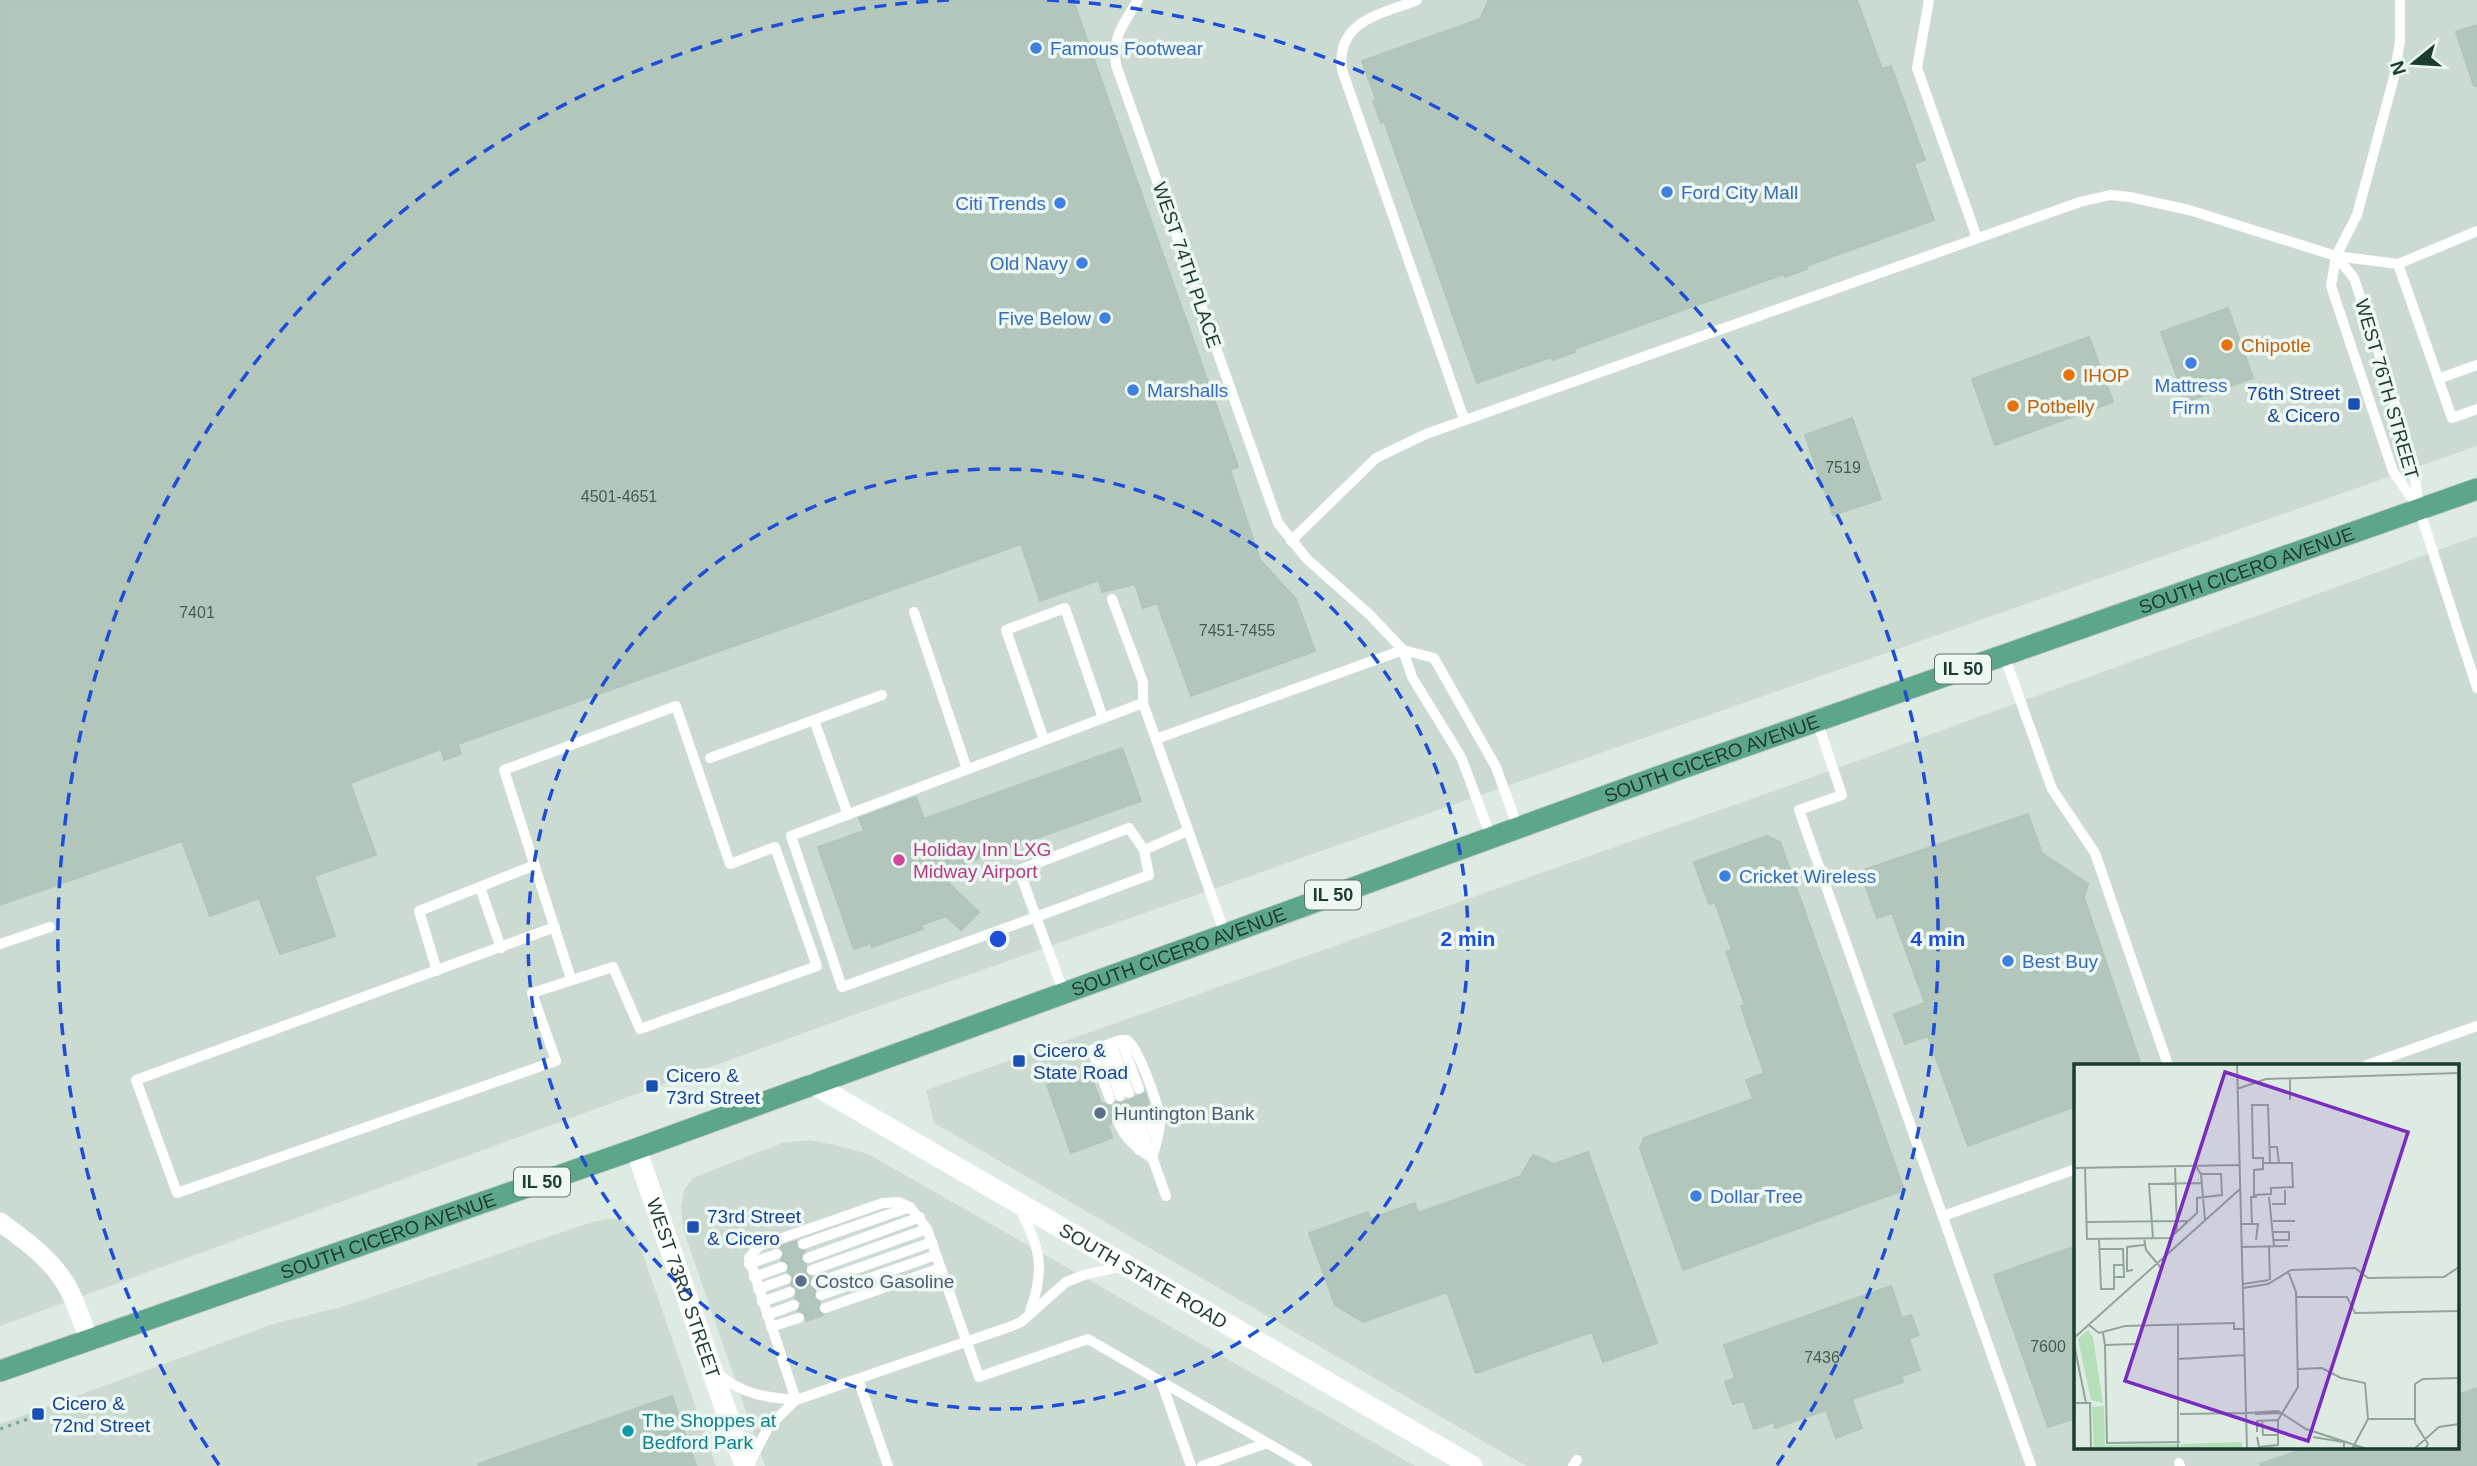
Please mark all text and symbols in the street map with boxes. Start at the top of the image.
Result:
north arrow [2379,28,2449,98]
place label: Famous Footwear [1050,38,1204,59]
marker: Famous Footwear [1028,40,1044,56]
text: N [2386,58,2410,78]
street label: WEST 74TH PLACE [1149,179,1225,351]
place label: Ford City Mall [1681,182,1798,203]
marker: Ford City Mall [1659,184,1675,200]
place label: Citi Trends [955,193,1046,214]
marker: Citi Trends [1052,195,1068,211]
place label: Old Navy [990,253,1068,274]
marker: Old Navy [1074,255,1090,271]
street label: WEST 76TH STREET [2351,296,2423,482]
place label: Five Below [998,308,1091,329]
marker: Five Below [1097,310,1113,326]
place label: Chipotle [2241,335,2311,356]
marker: Chipotle [2219,337,2235,353]
marker: Mattress Firm [2183,355,2199,371]
place label: IHOP [2083,365,2129,386]
marker: IHOP [2061,367,2077,383]
place label: Mattress Firm [2155,375,2227,418]
place label: Marshalls [1147,380,1228,401]
marker: Marshalls [1125,382,1141,398]
place label: 76th Street & Cicero [2247,383,2341,426]
place label: Potbelly [2027,396,2095,417]
marker: 76th Street & Cicero [2346,396,2362,412]
marker: Potbelly [2005,398,2021,414]
house number: 7519 [1825,459,1861,476]
house number: 4501-4651 [581,488,657,505]
street label: SOUTH CICERO AVENUE [2136,523,2357,617]
house number: 7401 [179,604,215,621]
house number: 7451-7455 [1199,622,1275,639]
road number: IL 50 [1935,654,1991,684]
street label: SOUTH CICERO AVENUE [1601,710,1822,806]
place label: Holiday Inn LXG Midway Airport [913,839,1051,882]
marker: Holiday Inn LXG Midway Airport [891,852,907,868]
place label: Cricket Wireless [1739,866,1876,887]
marker: Cricket Wireless [1717,868,1733,884]
road number: IL 50 [1305,880,1361,910]
street label: SOUTH CICERO AVENUE [1068,903,1289,1000]
centre of rings [986,927,1010,951]
text: 2 min [1441,927,1495,950]
text: 4 min [1911,927,1965,950]
place label: Best Buy [2022,951,2099,972]
marker: Best Buy [2000,953,2016,969]
place label: Cicero & State Road [1033,1040,1128,1083]
marker: Cicero & State Road [1011,1053,1027,1069]
inset map [2074,1064,2460,1448]
place label: Cicero & 73rd Street [666,1065,761,1108]
marker: Cicero & 73rd Street [644,1078,660,1094]
place label: Huntington Bank [1114,1103,1255,1124]
marker: Huntington Bank [1092,1105,1108,1121]
road number: IL 50 [514,1168,570,1196]
place label: Dollar Tree [1710,1186,1803,1207]
street label: SOUTH CICERO AVENUE [278,1188,499,1283]
marker: Dollar Tree [1688,1188,1704,1204]
street label: WEST 73RD STREET [643,1195,725,1381]
place label: 73rd Street & Cicero [707,1206,802,1249]
marker: 73rd Street & Cicero [685,1219,701,1235]
street label: SOUTH STATE ROAD [1056,1219,1231,1332]
place label: Costco Gasoline [815,1271,954,1292]
marker: Costco Gasoline [793,1273,809,1289]
house number: 7600 [2030,1338,2066,1355]
house number: 7436 [1804,1349,1840,1366]
place label: Cicero & 72nd Street [52,1393,151,1436]
marker: Cicero & 72nd Street [30,1406,46,1422]
place label: The Shoppes at Bedford Park [642,1410,777,1453]
marker: The Shoppes at Bedford Park [620,1423,636,1439]

